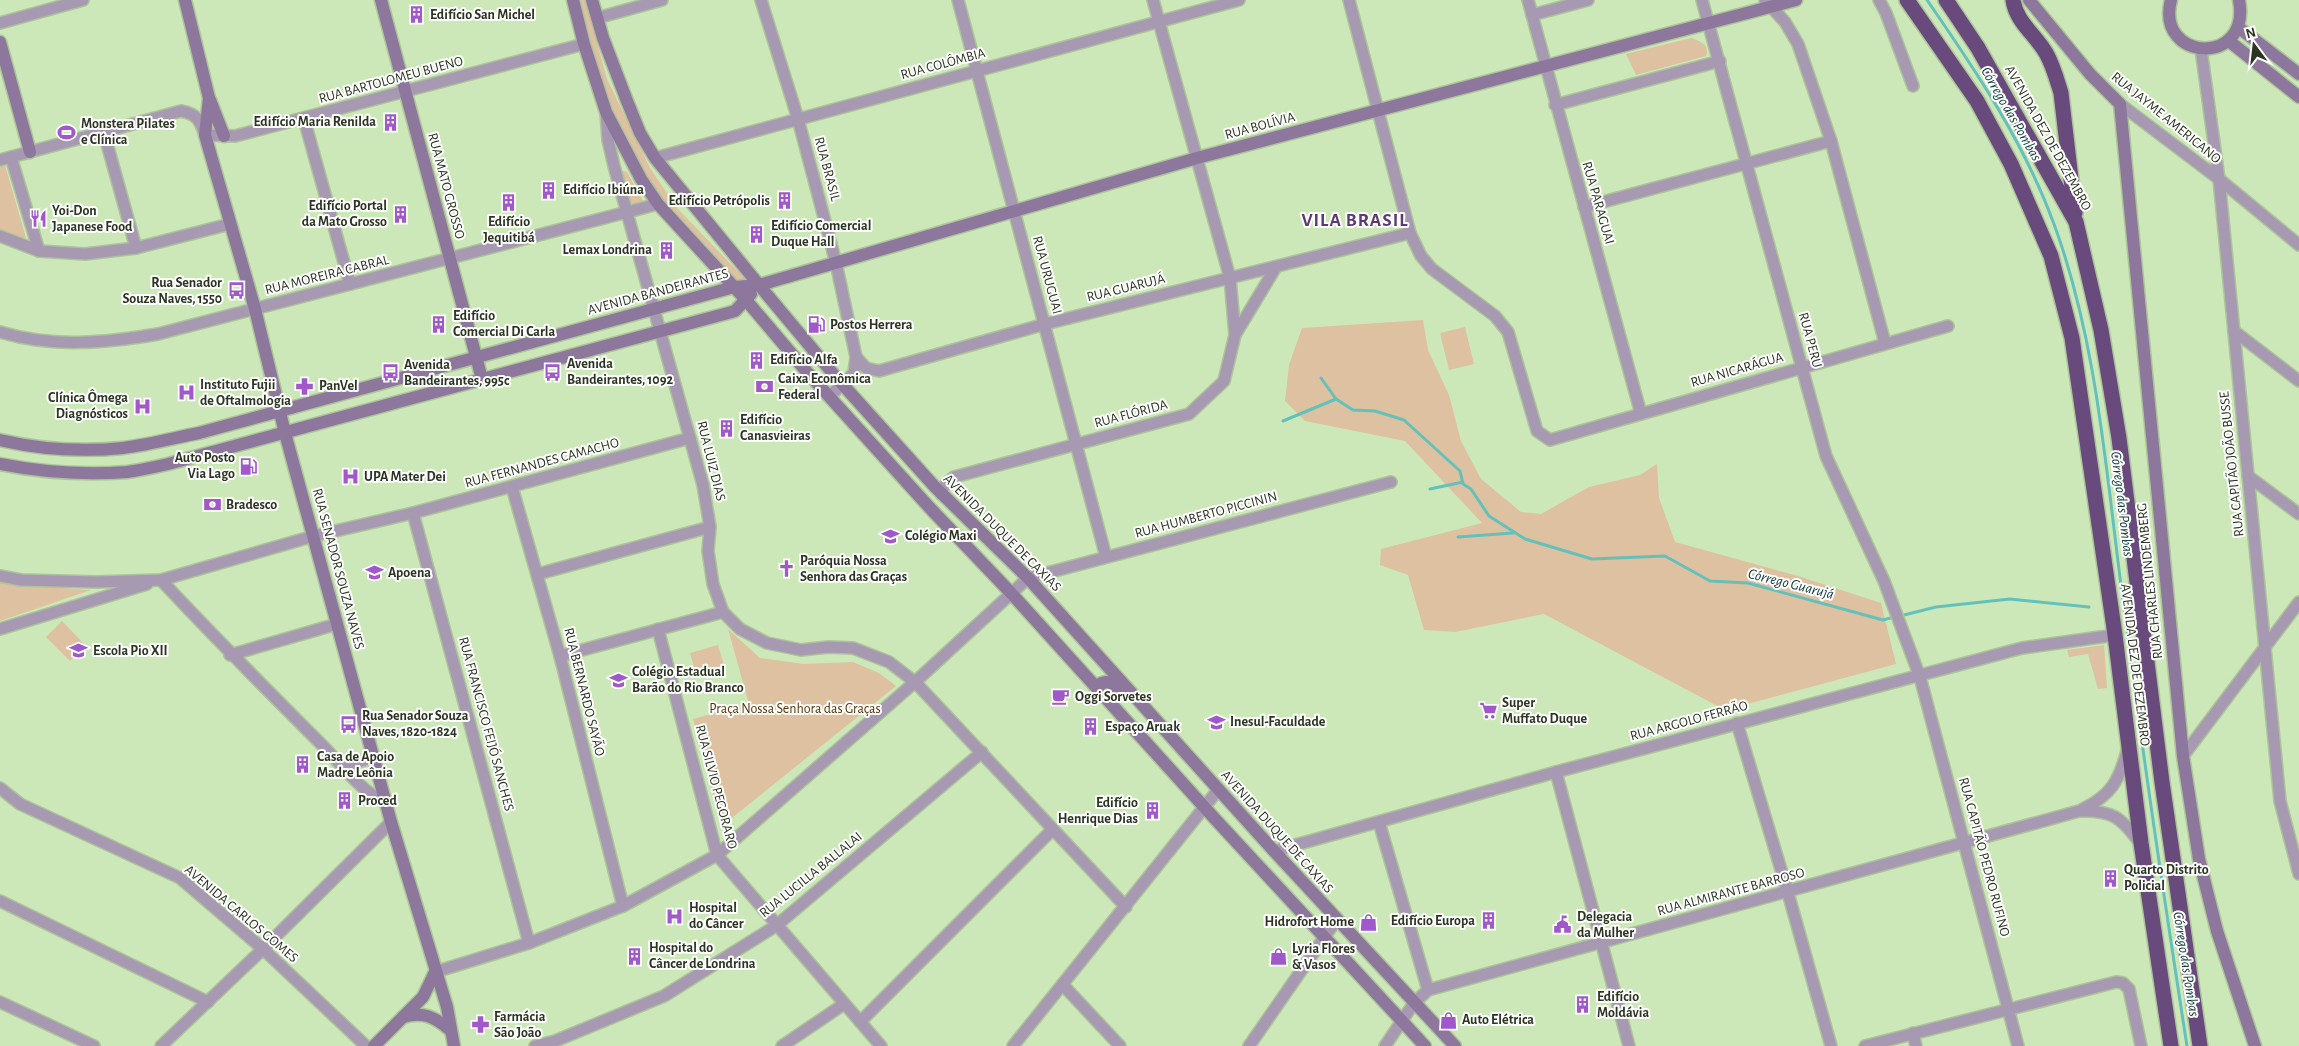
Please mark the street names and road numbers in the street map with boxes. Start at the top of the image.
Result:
street label: RUA COLÔMBIA [899,44,987,82]
street label: RUA BARTOLOMEU BUENO [317,54,465,106]
street label: AVENIDA DEZ DE DEZEMBRO [2002,63,2094,213]
street label: RUA JAYME AMERICANO [2109,70,2224,166]
street label: RUA BOLÍVIA [1223,107,1297,142]
street label: RUA MATO GROSSO [425,131,467,241]
street label: RUA BRASIL [812,135,842,203]
street label: RUA PARAGUAI [1579,160,1617,246]
street label: RUA URUGUAI [1030,234,1064,316]
street label: RUA MOREIRA CABRAL [264,253,391,297]
street label: AVENIDA BANDEIRANTES [586,266,730,318]
street label: RUA GUARUJÁ [1085,269,1167,304]
street label: RUA PERU [1796,311,1824,369]
street label: RUA NICARÁGUA [1688,347,1785,390]
street label: RUA CAPITÃO JOÃO BUSSE [2215,390,2247,538]
street label: RUA FLÓRIDA [1092,395,1169,430]
street label: RUA LUIZ DIAS [694,420,728,502]
street label: RUA FERNANDES CAMACHO [464,436,621,490]
street label: AVENIDA DUQUE DE CAXIAS [941,472,1063,594]
street label: RUA SENADOR SOUZA NAVES [310,487,366,651]
street label: RUA HUMBERTO PICCININ [1133,489,1279,541]
street label: RUA CHARLES LINDEMBERG [2135,502,2165,660]
street label: AVENIDA DEZ DE DEZEMBRO [2118,583,2152,747]
street label: RUA BERNARDO SAYÃO [561,626,609,758]
street label: RUA FRANCISCO FEIJÓ SANCHES [456,635,519,813]
street label: RUA ARGOLO FERRÃO [1628,697,1749,743]
street label: RUA SILVIO PEGORARO [693,723,739,851]
street label: AVENIDA DUQUE DE CAXIAS [1218,768,1336,896]
street label: RUA CAPITÃO PEDRO RUFINO [1956,775,2014,938]
street label: RUA LUCILLA BALLALAI [757,830,865,920]
street label: AVENIDA CARLOS GOMES [182,863,300,965]
street label: RUA ALMIRANTE BARROSO [1656,866,1806,918]

